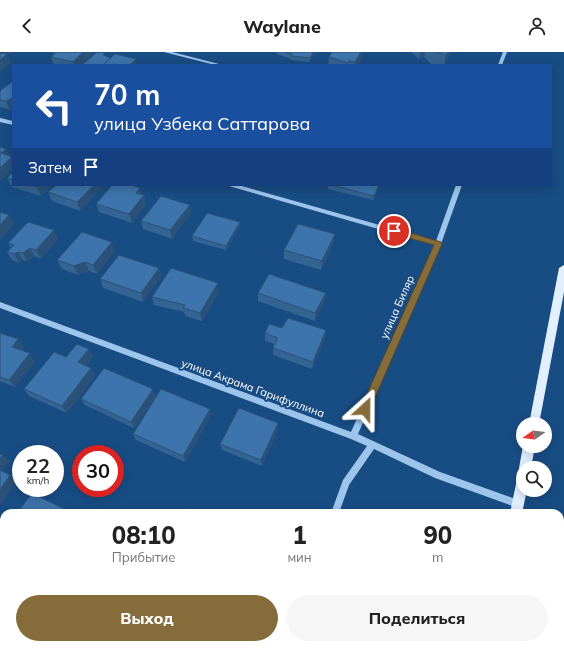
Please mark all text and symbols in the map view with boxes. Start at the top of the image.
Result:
icon: back [16,15,38,37]
text: Waylane [243,15,321,38]
icon: person [526,15,548,37]
text: 70 m [94,77,160,112]
icon: left [28,80,80,132]
text: улица Узбека Саттарова [94,112,311,135]
icon: arrive [80,156,102,178]
text: Затем [28,158,72,177]
pin [377,214,411,248]
icon: arrive [383,220,405,242]
street label: улица Биляр [377,273,417,341]
street label: улица Акрама Гарифуллина [180,356,326,420]
position arrow [344,388,386,430]
north arrow [516,417,552,453]
map controls [516,417,552,497]
speed limit sign: 30 [72,445,124,497]
text: 22 [26,453,50,478]
button: search [516,461,552,497]
text: km/h [27,474,49,487]
text: 08:10 [112,520,176,550]
text: 1 [292,520,307,550]
text: 90 [423,520,452,550]
text: Прибытие [112,549,176,565]
text: мин [287,549,312,565]
text: m [432,549,444,565]
button: Выход [16,595,278,641]
button: Поделиться [286,595,548,641]

